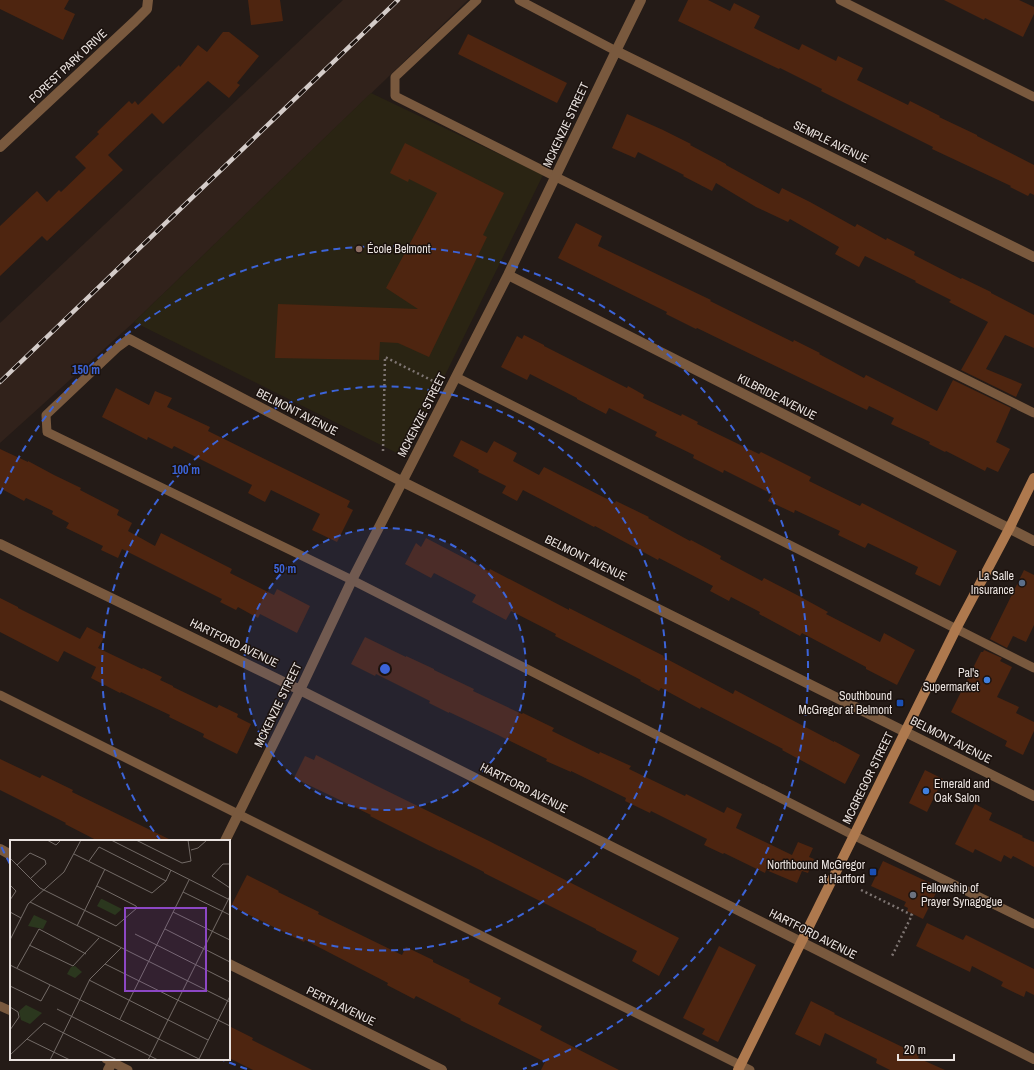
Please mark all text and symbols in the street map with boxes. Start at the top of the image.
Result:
street label: FOREST PARK DRIVE [25,26,111,106]
street label: MCKENZIE STREET [539,80,593,170]
street label: SEMPLE AVENUE [791,117,871,167]
place label: École Belmont [367,241,431,257]
marker: École Belmont [354,244,364,254]
text: 150 m [72,362,100,378]
street label: MCKENZIE STREET [394,370,450,460]
street label: KILBRIDE AVENUE [735,370,819,424]
street label: BELMONT AVENUE [254,385,340,439]
text: 100 m [172,462,200,478]
street label: BELMONT AVENUE [542,531,630,585]
text: 50 m [274,561,296,577]
place label: La Salle Insurance [971,568,1014,598]
marker: La Salle Insurance [1017,578,1027,588]
street label: HARTFORD AVENUE [187,615,281,671]
street label: MCKENZIE STREET [251,660,305,750]
centre of rings [378,662,392,676]
place label: Pal's Supermarket [923,665,979,695]
marker: Pal's Supermarket [982,675,992,685]
place label: Southbound McGregor at Belmont [798,688,892,718]
marker: Southbound McGregor at Belmont [895,698,905,708]
street label: BELMONT AVENUE [908,713,994,767]
street label: MCGREGOR STREET [839,729,897,827]
street label: HARTFORD AVENUE [477,759,571,817]
place label: Emerald and Oak Salon [934,776,990,806]
marker: Emerald and Oak Salon [921,786,931,796]
inset map [10,840,230,1060]
place label: Northbound McGregor at Hartford [767,857,866,887]
marker: Northbound McGregor at Hartford [868,867,878,877]
place label: Fellowship of Prayer Synagogue [921,880,1003,910]
marker: Fellowship of Prayer Synagogue [908,890,918,900]
street label: HARTFORD AVENUE [766,905,860,963]
street label: PERTH AVENUE [304,982,378,1030]
scale bar [898,1036,954,1062]
text: 20 m [904,1042,926,1058]

